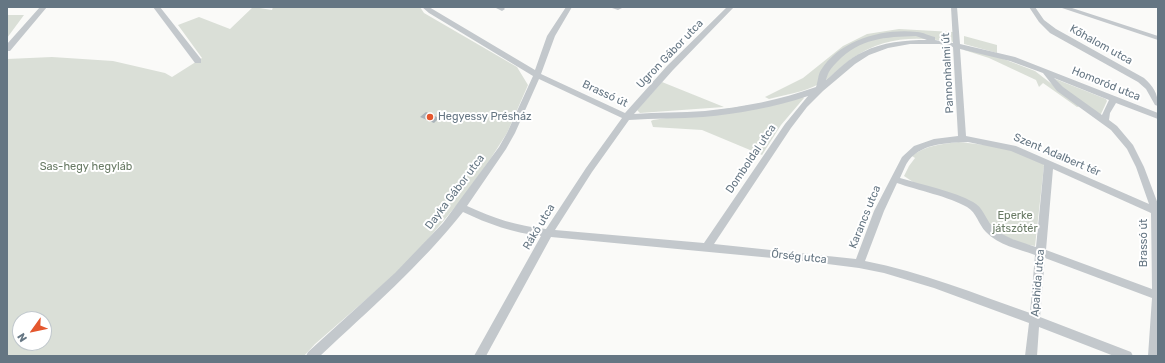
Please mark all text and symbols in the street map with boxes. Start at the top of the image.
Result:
street label: Ugron Gábor utca [634,17,706,91]
street label: Kőhalom utca [1067,22,1135,68]
street label: Pannonhalmi út [939,32,957,114]
street label: Homoród utca [1070,64,1142,104]
street label: Brassó út [580,78,630,110]
place label: Hegyessy Présház [438,110,532,124]
marker: Hegyessy Présház [425,112,435,122]
street label: Domboldal utca [723,122,779,196]
street label: Szent Adalbert tér [1012,131,1102,179]
street label: Dayka Gábor utca [423,152,487,232]
park label: Sas-hegy hegyláb [40,160,132,174]
street label: Karancs utca [846,184,884,250]
street label: Rákó utca [520,202,558,252]
park label: Eperke játszótér [992,209,1038,235]
street label: Brassó út [1137,219,1151,267]
street label: Őrség utca [771,248,827,266]
street label: Apahida utca [1028,249,1048,317]
north arrow [12,311,52,351]
text: N [15,330,30,344]

